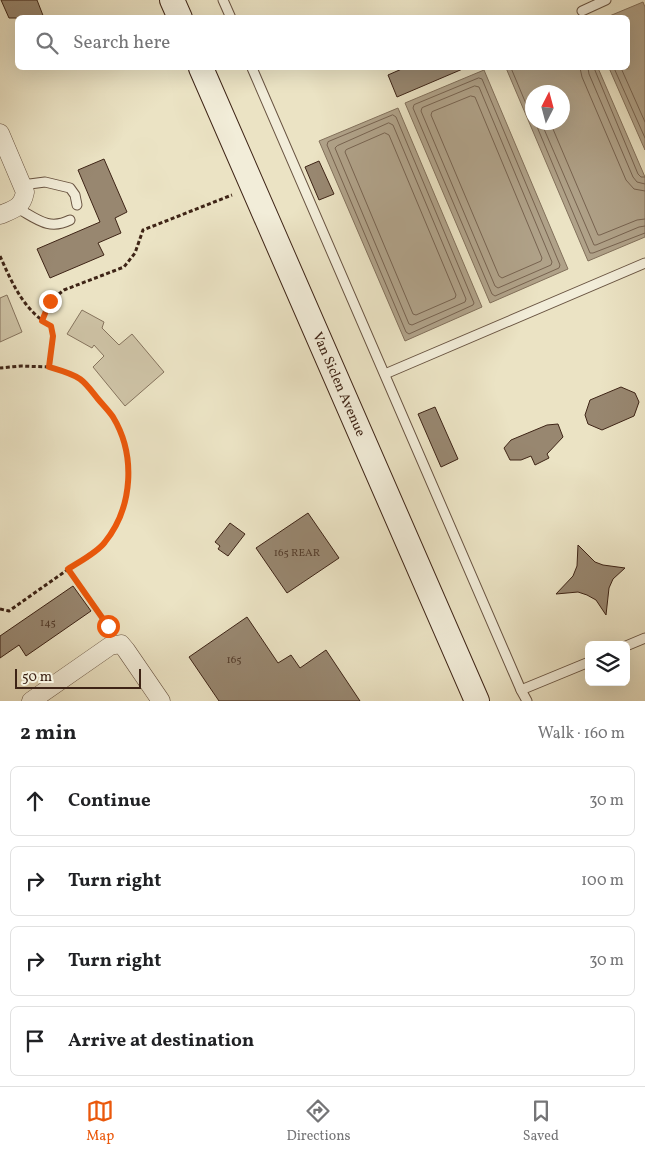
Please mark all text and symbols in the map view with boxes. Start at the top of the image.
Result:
search box [15,15,630,70]
icon: search [33,29,61,57]
text: Search here [73,30,170,56]
north arrow [525,85,570,130]
route end [39,290,62,313]
street label: Van Siclen Avenue [308,329,370,440]
house number: 165 REAR [274,546,321,561]
route start [97,615,120,638]
house number: 145 [40,616,56,631]
map controls [585,641,630,686]
button: layers [585,641,630,686]
house number: 165 [226,653,242,668]
scale bar [15,666,141,689]
text: 50 m [22,668,52,687]
text: 2 min [20,719,77,748]
text: Walk · 160 m [538,723,625,745]
icon: ahead [21,787,49,815]
text: Continue [68,788,151,814]
text: 30 m [589,790,624,812]
icon: right [21,867,49,895]
text: Turn right [68,868,161,894]
text: 100 m [581,870,624,892]
icon: right [21,947,49,975]
text: Turn right [68,948,161,974]
text: 30 m [589,950,624,972]
icon: arrive [21,1027,49,1055]
text: Arrive at destination [68,1028,254,1054]
tab: Map [86,1097,114,1146]
tab: Directions [286,1097,351,1146]
tab: Saved [523,1097,559,1146]

